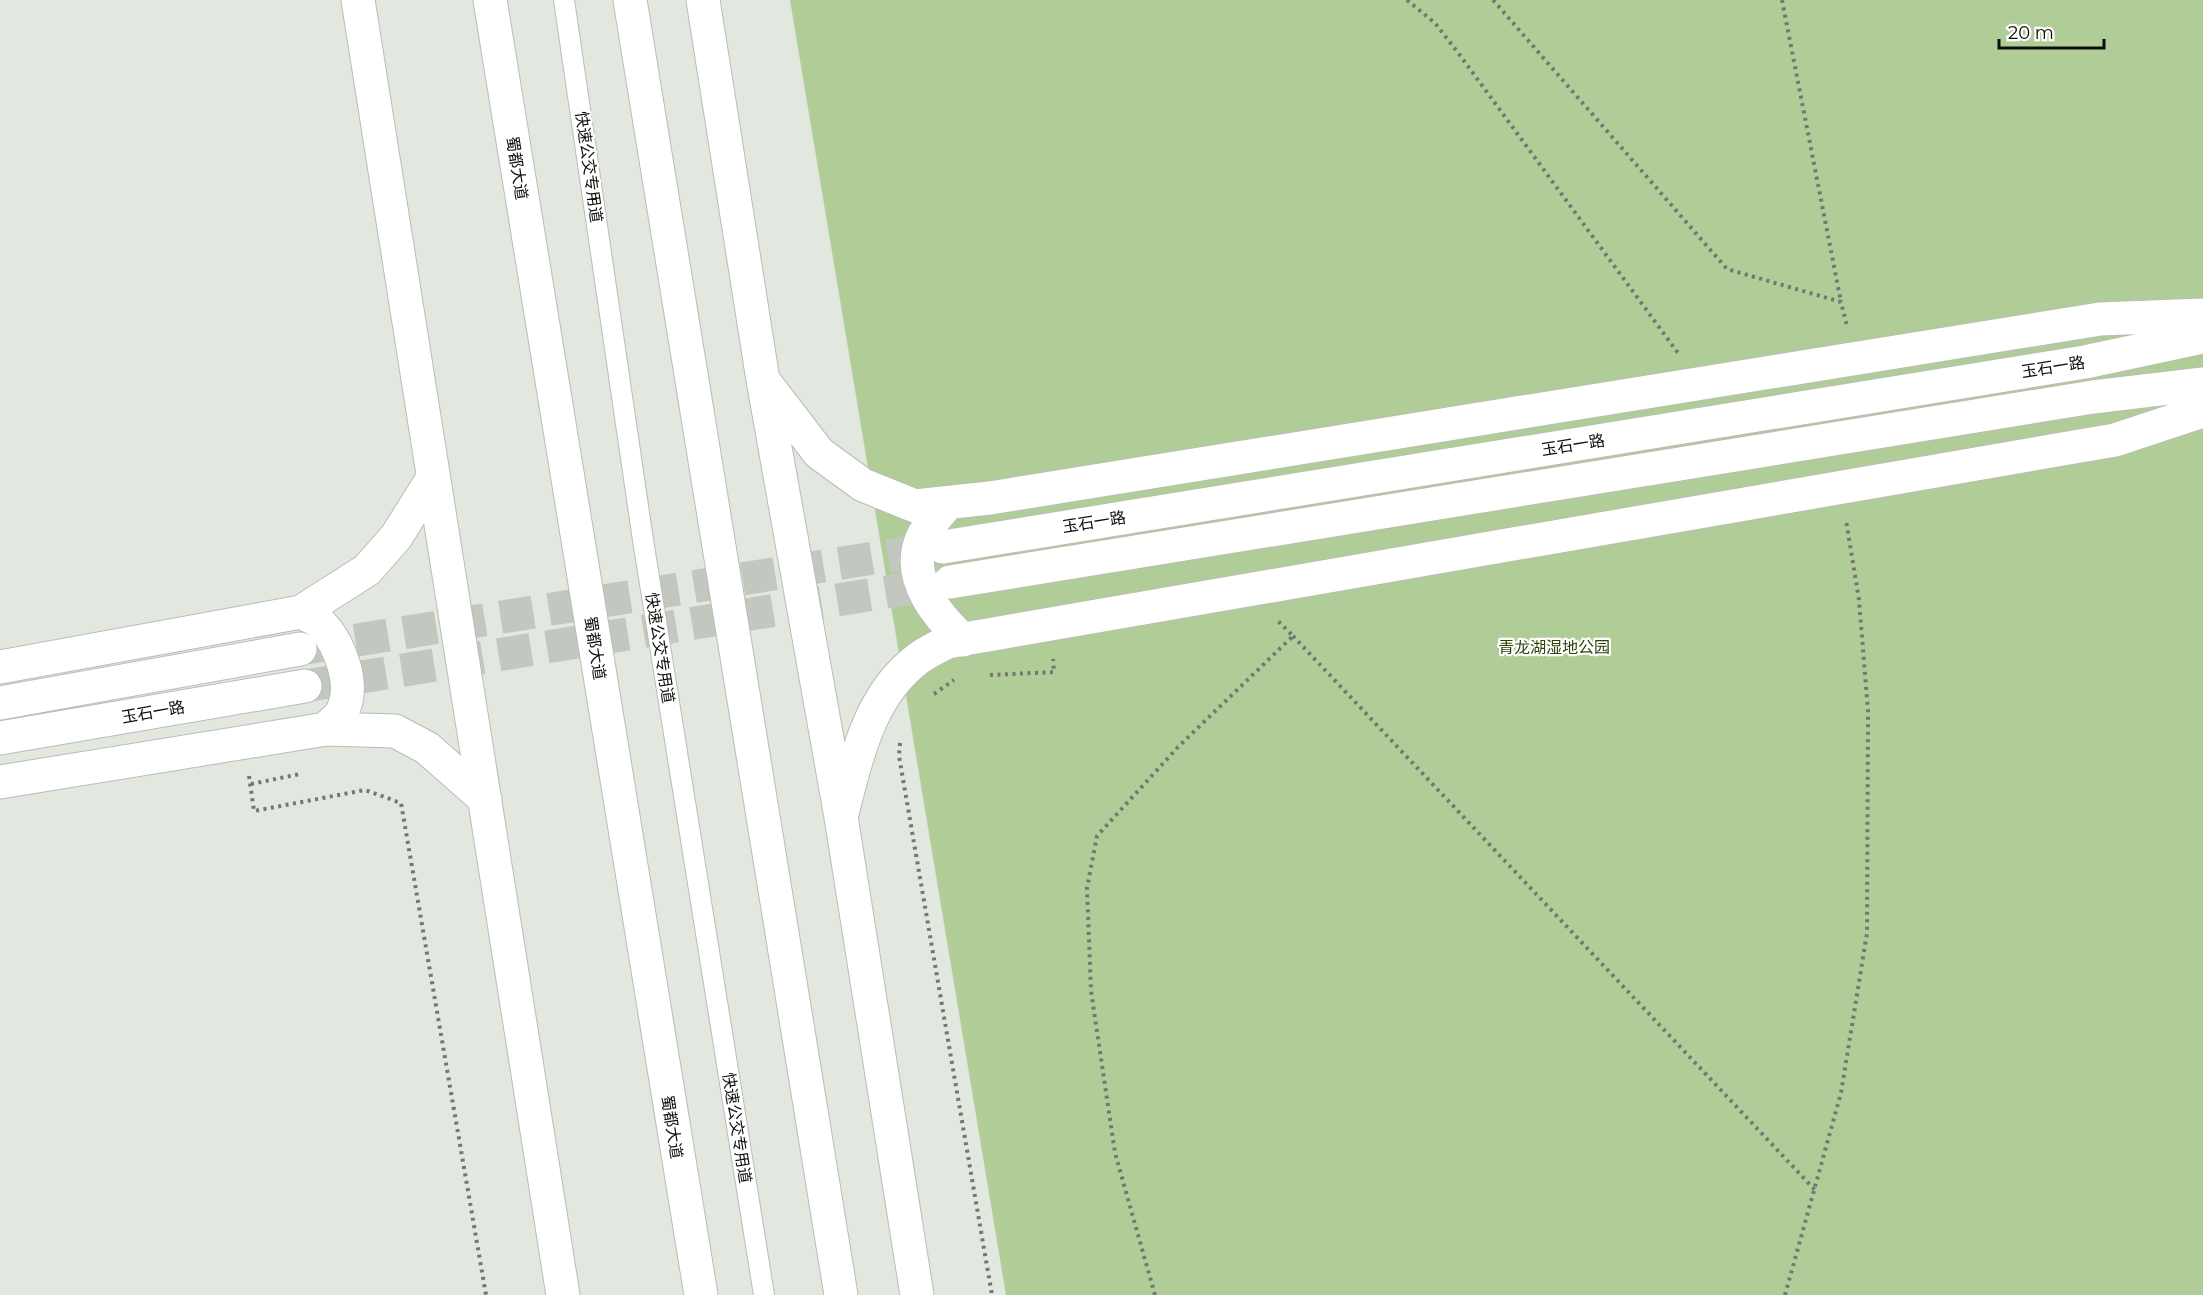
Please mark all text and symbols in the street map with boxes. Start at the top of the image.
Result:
scale bar [1999,12,2104,50]
text: 20 m [2008,22,2054,44]
street label: 快速公交专用道 [572,110,606,224]
street label: 蜀都大道 [503,135,531,201]
street label: 玉石一路 [2020,353,2086,381]
street label: 玉石一路 [1540,431,1606,459]
street label: 玉石一路 [1061,508,1127,536]
street label: 快速公交专用道 [642,591,678,705]
street label: 蜀都大道 [581,615,609,681]
park label: 青龙湖湿地公园 [1498,638,1610,657]
street label: 玉石一路 [120,697,186,727]
street label: 快速公交专用道 [719,1071,755,1185]
street label: 蜀都大道 [658,1094,686,1160]

